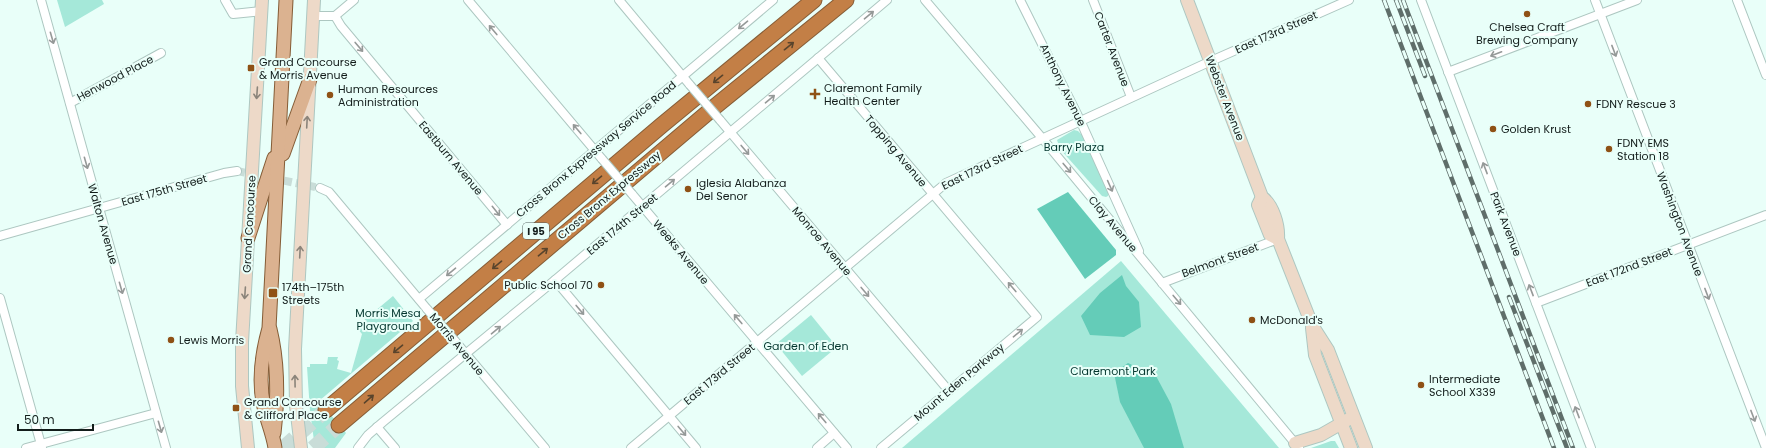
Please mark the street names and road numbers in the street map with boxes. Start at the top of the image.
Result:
street label: East 173rd Street [1232,7,1320,57]
street label: Carter Avenue [1090,9,1134,89]
street label: Anthony Avenue [1036,41,1090,129]
street label: Henwood Place [74,51,156,105]
street label: Webster Avenue [1201,53,1249,143]
street label: Cross Bronx Expressway Service Road [513,78,679,220]
street label: Topping Avenue [861,112,931,190]
street label: Eastburn Avenue [415,117,487,199]
street label: East 173rd Street [939,140,1025,194]
street label: Cross Bronx Expressway [555,148,663,242]
street label: East 175th Street [119,170,209,210]
street label: Washington Avenue [1653,170,1707,279]
street label: Grand Concourse [238,175,260,273]
street label: Walton Avenue [84,182,122,266]
street label: East 174th Street [583,189,661,259]
street label: Park Avenue [1486,189,1526,259]
street label: Clay Avenue [1085,192,1141,256]
street label: Monroe Avenue [788,203,856,279]
street label: Weeks Avenue [649,216,713,288]
road number: I 95 [523,223,549,239]
street label: Belmont Street [1179,239,1261,281]
street label: East 172nd Street [1584,243,1674,291]
street label: Morris Avenue [426,309,488,379]
street label: East 173rd Street [680,339,758,409]
street label: Mount Eden Parkway [910,339,1008,425]

